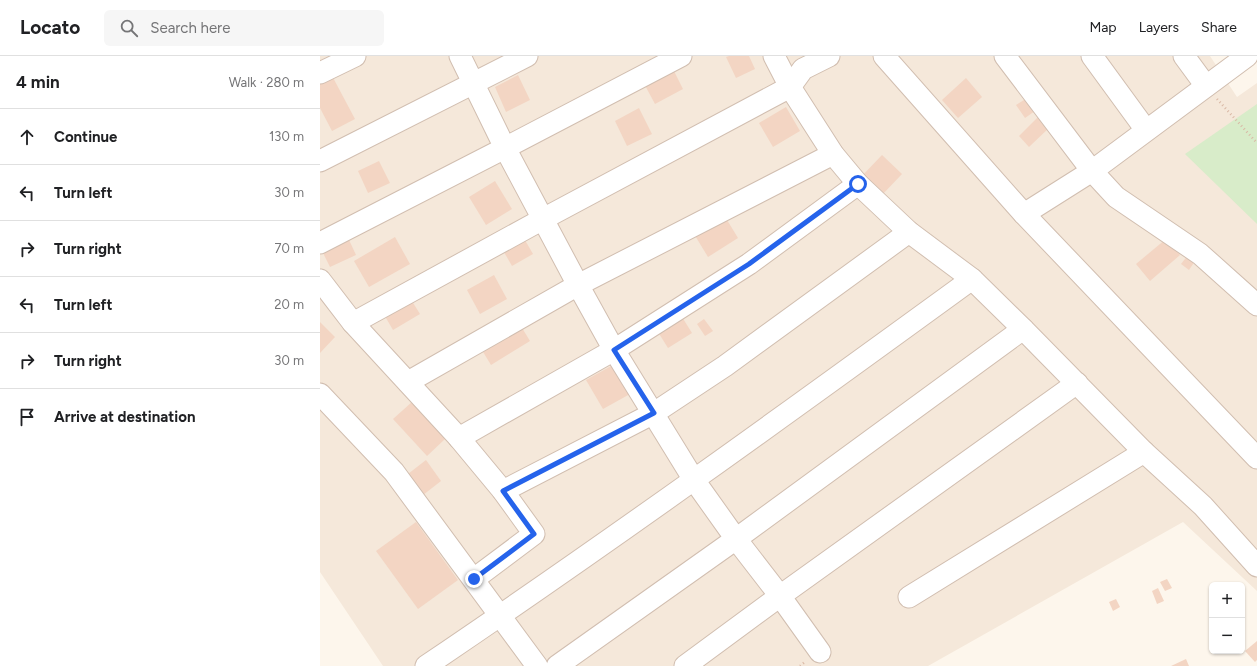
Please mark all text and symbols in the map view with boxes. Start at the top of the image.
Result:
search box [104,10,384,46]
text: Locato [20,16,80,39]
icon: search [118,17,140,39]
text: Search here [150,19,230,37]
text: Map [1089,19,1117,36]
text: Layers [1139,19,1179,36]
text: Share [1201,19,1237,36]
text: 4 min [16,72,60,92]
text: Walk · 280 m [229,75,304,90]
icon: ahead [16,126,38,148]
text: Continue [54,128,117,146]
text: 130 m [269,129,304,144]
route start [849,175,867,193]
icon: left [16,182,38,204]
text: Turn left [54,184,112,202]
text: 30 m [274,185,304,200]
icon: right [16,238,38,260]
text: Turn right [54,240,122,258]
text: 70 m [274,241,304,256]
icon: left [16,294,38,316]
text: Turn left [54,296,112,314]
text: 20 m [274,297,304,312]
icon: right [16,350,38,372]
text: Turn right [54,352,122,370]
text: 30 m [274,353,304,368]
icon: arrive [16,406,38,428]
text: Arrive at destination [54,408,195,426]
route end [465,570,483,588]
map controls [1209,582,1245,654]
button: + [1209,582,1245,618]
button: − [1209,618,1245,654]

